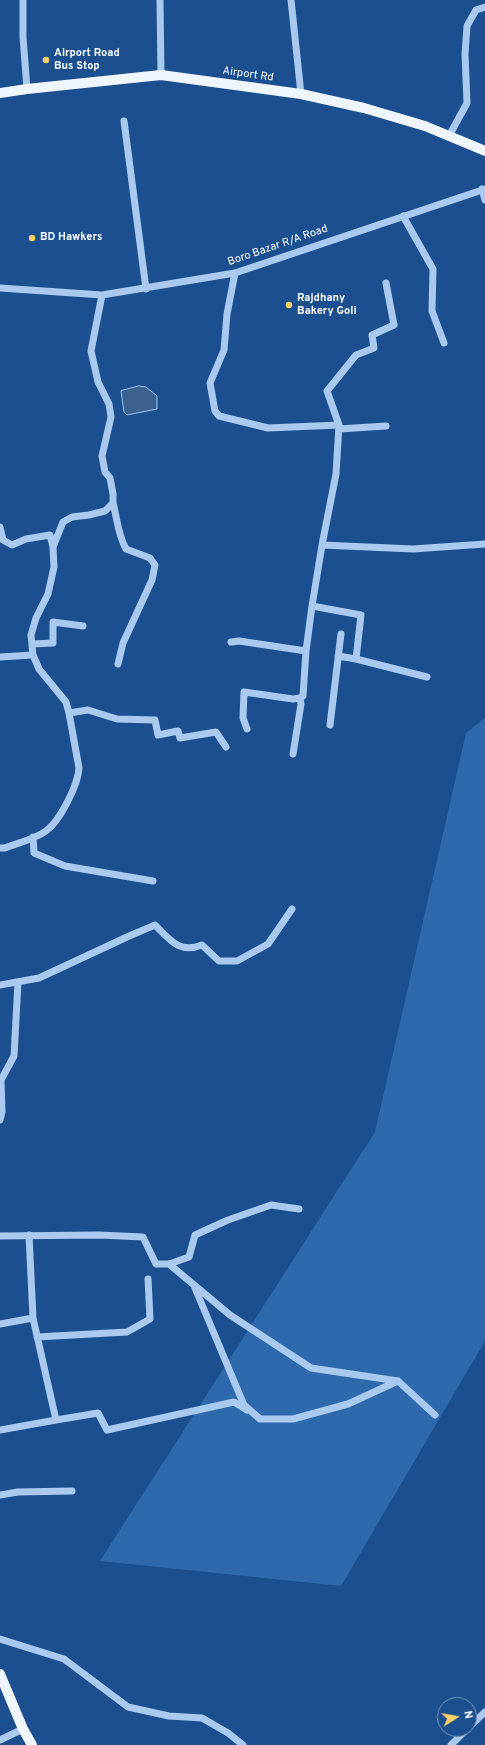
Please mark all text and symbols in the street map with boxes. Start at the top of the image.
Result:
place label: Airport Road Bus Stop [54,47,120,73]
marker: Airport Road Bus Stop [41,55,51,65]
street label: Airport Rd [222,65,274,85]
street label: Boro Bazar R/A Road [226,223,330,269]
place label: BD Hawkers [40,231,102,245]
marker: BD Hawkers [27,233,37,243]
place label: Rajdhany Bakery Goli [297,292,357,318]
marker: Rajdhany Bakery Goli [284,300,294,310]
north arrow [437,1697,477,1737]
text: N [460,1710,475,1720]

